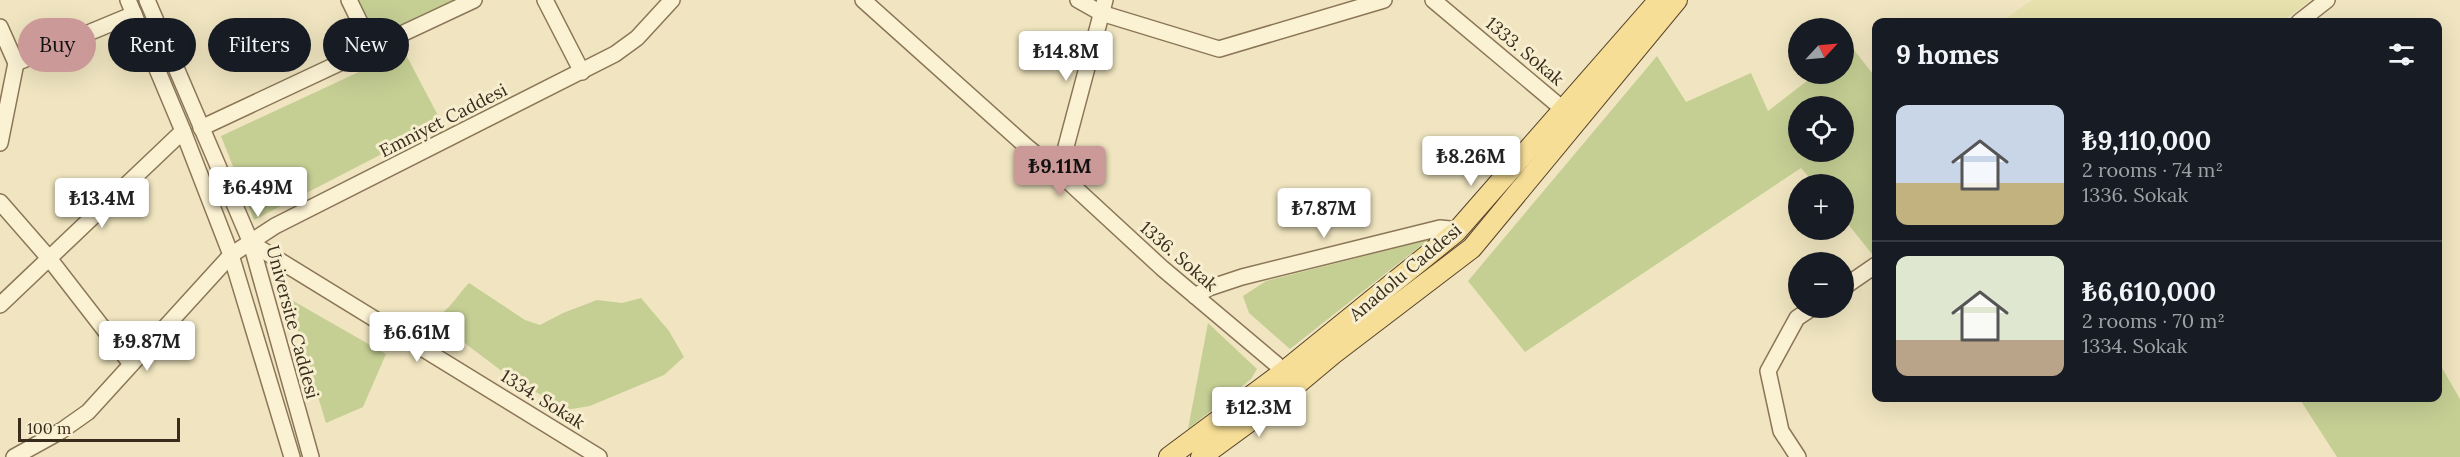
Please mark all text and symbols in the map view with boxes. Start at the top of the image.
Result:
street label: 1333. Sokak [1481,12,1569,91]
chip: Buy [18,18,96,72]
chip: Rent [108,18,196,72]
chip: Filters [208,18,311,72]
chip: New [323,18,409,72]
north arrow [1788,18,1854,84]
map controls [1788,18,1854,318]
pin: ₺14.8M [1017,31,1115,82]
text: ₺14.8M [1033,38,1099,63]
text: 9 homes [1896,38,1999,71]
icon: filters [2385,38,2418,71]
street label: Emniyet Caddesi [375,78,511,162]
button: locate [1788,96,1854,162]
text: ₺9,110,000 [2082,124,2211,157]
icon: home [1944,129,2016,201]
pin: ₺8.26M [1422,136,1520,187]
text: ₺8.26M [1436,143,1506,168]
pin: ₺9.11M [1011,146,1109,197]
text: ₺9.11M [1028,153,1092,178]
text: 2 rooms · 74 m² [2082,157,2223,182]
pin: ₺6.49M [209,167,307,218]
text: ₺6.49M [223,174,293,199]
button: + [1788,174,1854,240]
pin: ₺13.4M [53,178,151,229]
text: 1336. Sokak [2082,182,2188,207]
text: ₺13.4M [69,185,135,210]
pin: ₺7.87M [1275,188,1373,239]
text: ₺7.87M [1292,195,1356,220]
street label: 1336. Sokak [1135,216,1223,296]
street label: Anadolu Caddesi [1343,218,1466,326]
street label: Universite Caddesi [261,243,325,401]
button: − [1788,252,1854,318]
text: ₺6,610,000 [2082,275,2216,308]
icon: home [1944,280,2016,352]
text: 2 rooms · 70 m² [2082,308,2225,333]
pin: ₺6.61M [368,312,466,363]
text: ₺6.61M [383,319,451,344]
pin: ₺9.87M [98,321,196,372]
text: ₺9.87M [113,328,181,353]
text: 1334. Sokak [2082,333,2187,358]
street label: 1334. Sokak [497,364,590,434]
pin: ₺12.3M [1210,387,1308,438]
text: ₺12.3M [1226,394,1292,419]
scale bar [18,415,180,442]
text: 100 m [27,418,71,438]

